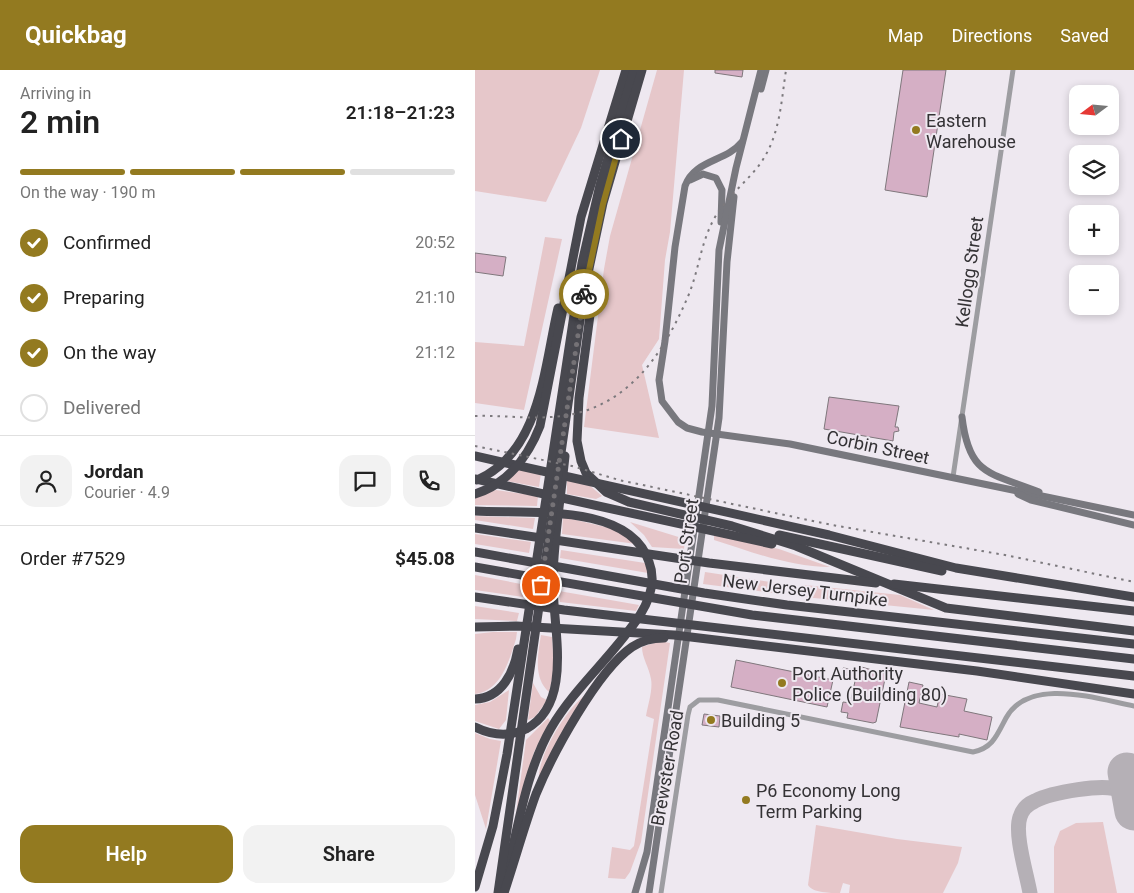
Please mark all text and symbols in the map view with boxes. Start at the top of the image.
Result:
text: Quickbag [25,21,127,49]
text: Map [888,25,923,46]
text: Directions [951,25,1032,46]
text: Saved [1060,25,1109,46]
text: Arriving in [20,84,91,103]
north arrow [1069,85,1119,135]
map controls [1069,85,1119,315]
text: 21:18–21:23 [346,101,455,124]
text: 2 min [20,103,100,141]
place label: Eastern Warehouse [926,110,1016,152]
pin [600,118,642,160]
marker: Eastern Warehouse [910,124,922,136]
icon: home [607,125,635,153]
button: layers [1069,145,1119,195]
text: On the way · 190 m [20,183,156,202]
button: + [1069,205,1119,255]
street label: Kellogg Street [951,215,987,329]
icon: check [20,229,48,257]
text: Confirmed [63,231,151,254]
text: 20:52 [415,233,455,252]
button: − [1069,265,1119,315]
courier [559,269,609,319]
icon: bike [570,280,598,308]
icon: check [20,284,48,312]
text: Preparing [63,286,145,309]
text: 21:10 [415,288,455,307]
icon: check [20,339,48,367]
text: On the way [63,341,156,364]
text: 21:12 [415,343,455,362]
text: Delivered [63,396,141,419]
street label: Corbin Street [825,426,931,468]
button: person [20,455,72,507]
button: chat [339,455,391,507]
button: phone [403,455,455,507]
text: Jordan [84,460,144,483]
text: Courier · 4.9 [84,483,170,502]
street label: Port Street [670,497,702,585]
text: Order #7529 [20,547,126,570]
text: $45.08 [395,547,455,570]
pin [520,564,562,606]
street label: New Jersey Turnpike [721,569,889,611]
icon: bag [527,571,555,599]
place label: Port Authority Police (Building 80) [792,663,947,706]
marker: Port Authority Police (Building 80) [776,677,788,689]
street label: Brewster Road [647,709,687,827]
place label: Building 5 [721,710,800,731]
marker: Building 5 [705,714,717,726]
place label: P6 Economy Long Term Parking [756,780,901,822]
marker: P6 Economy Long Term Parking [740,794,752,806]
button: Help [20,825,233,883]
button: Share [243,825,455,883]

